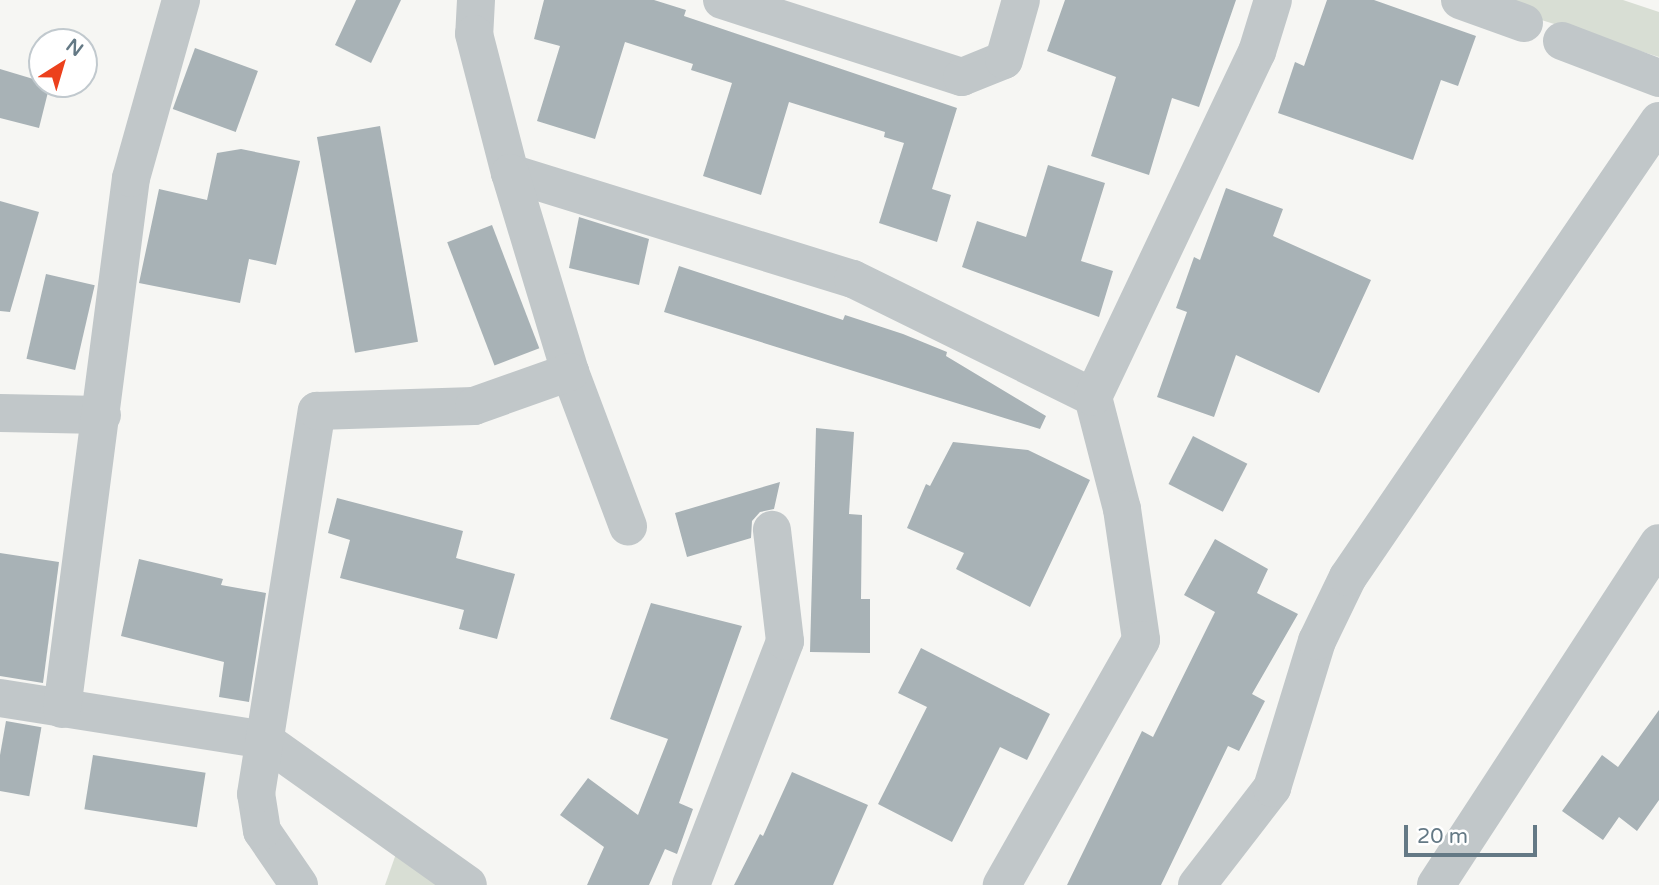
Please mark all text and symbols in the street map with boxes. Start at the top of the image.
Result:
north arrow [28,28,98,98]
text: N [62,34,87,61]
scale bar [1407,812,1540,856]
text: 20 m [1417,824,1468,849]

